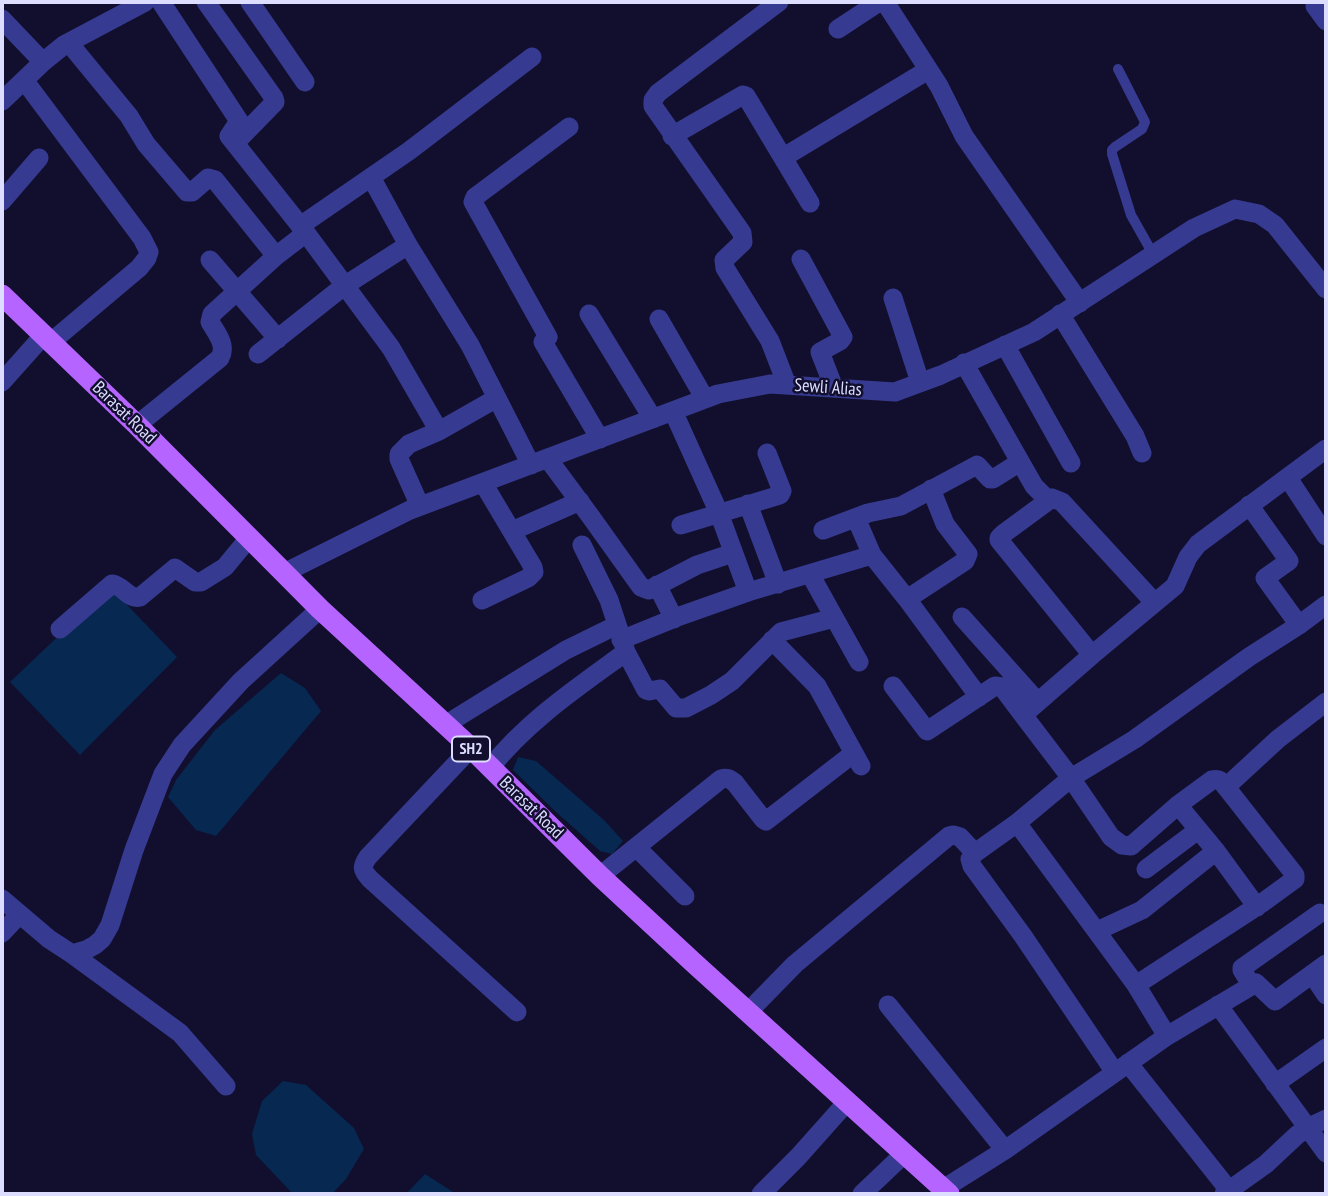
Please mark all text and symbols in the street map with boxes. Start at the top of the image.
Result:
street label: Sewli Alias [794,375,862,401]
street label: Barasat Road [88,377,160,449]
road number: SH2 [452,736,490,762]
street label: Barasat Road [495,772,567,844]

